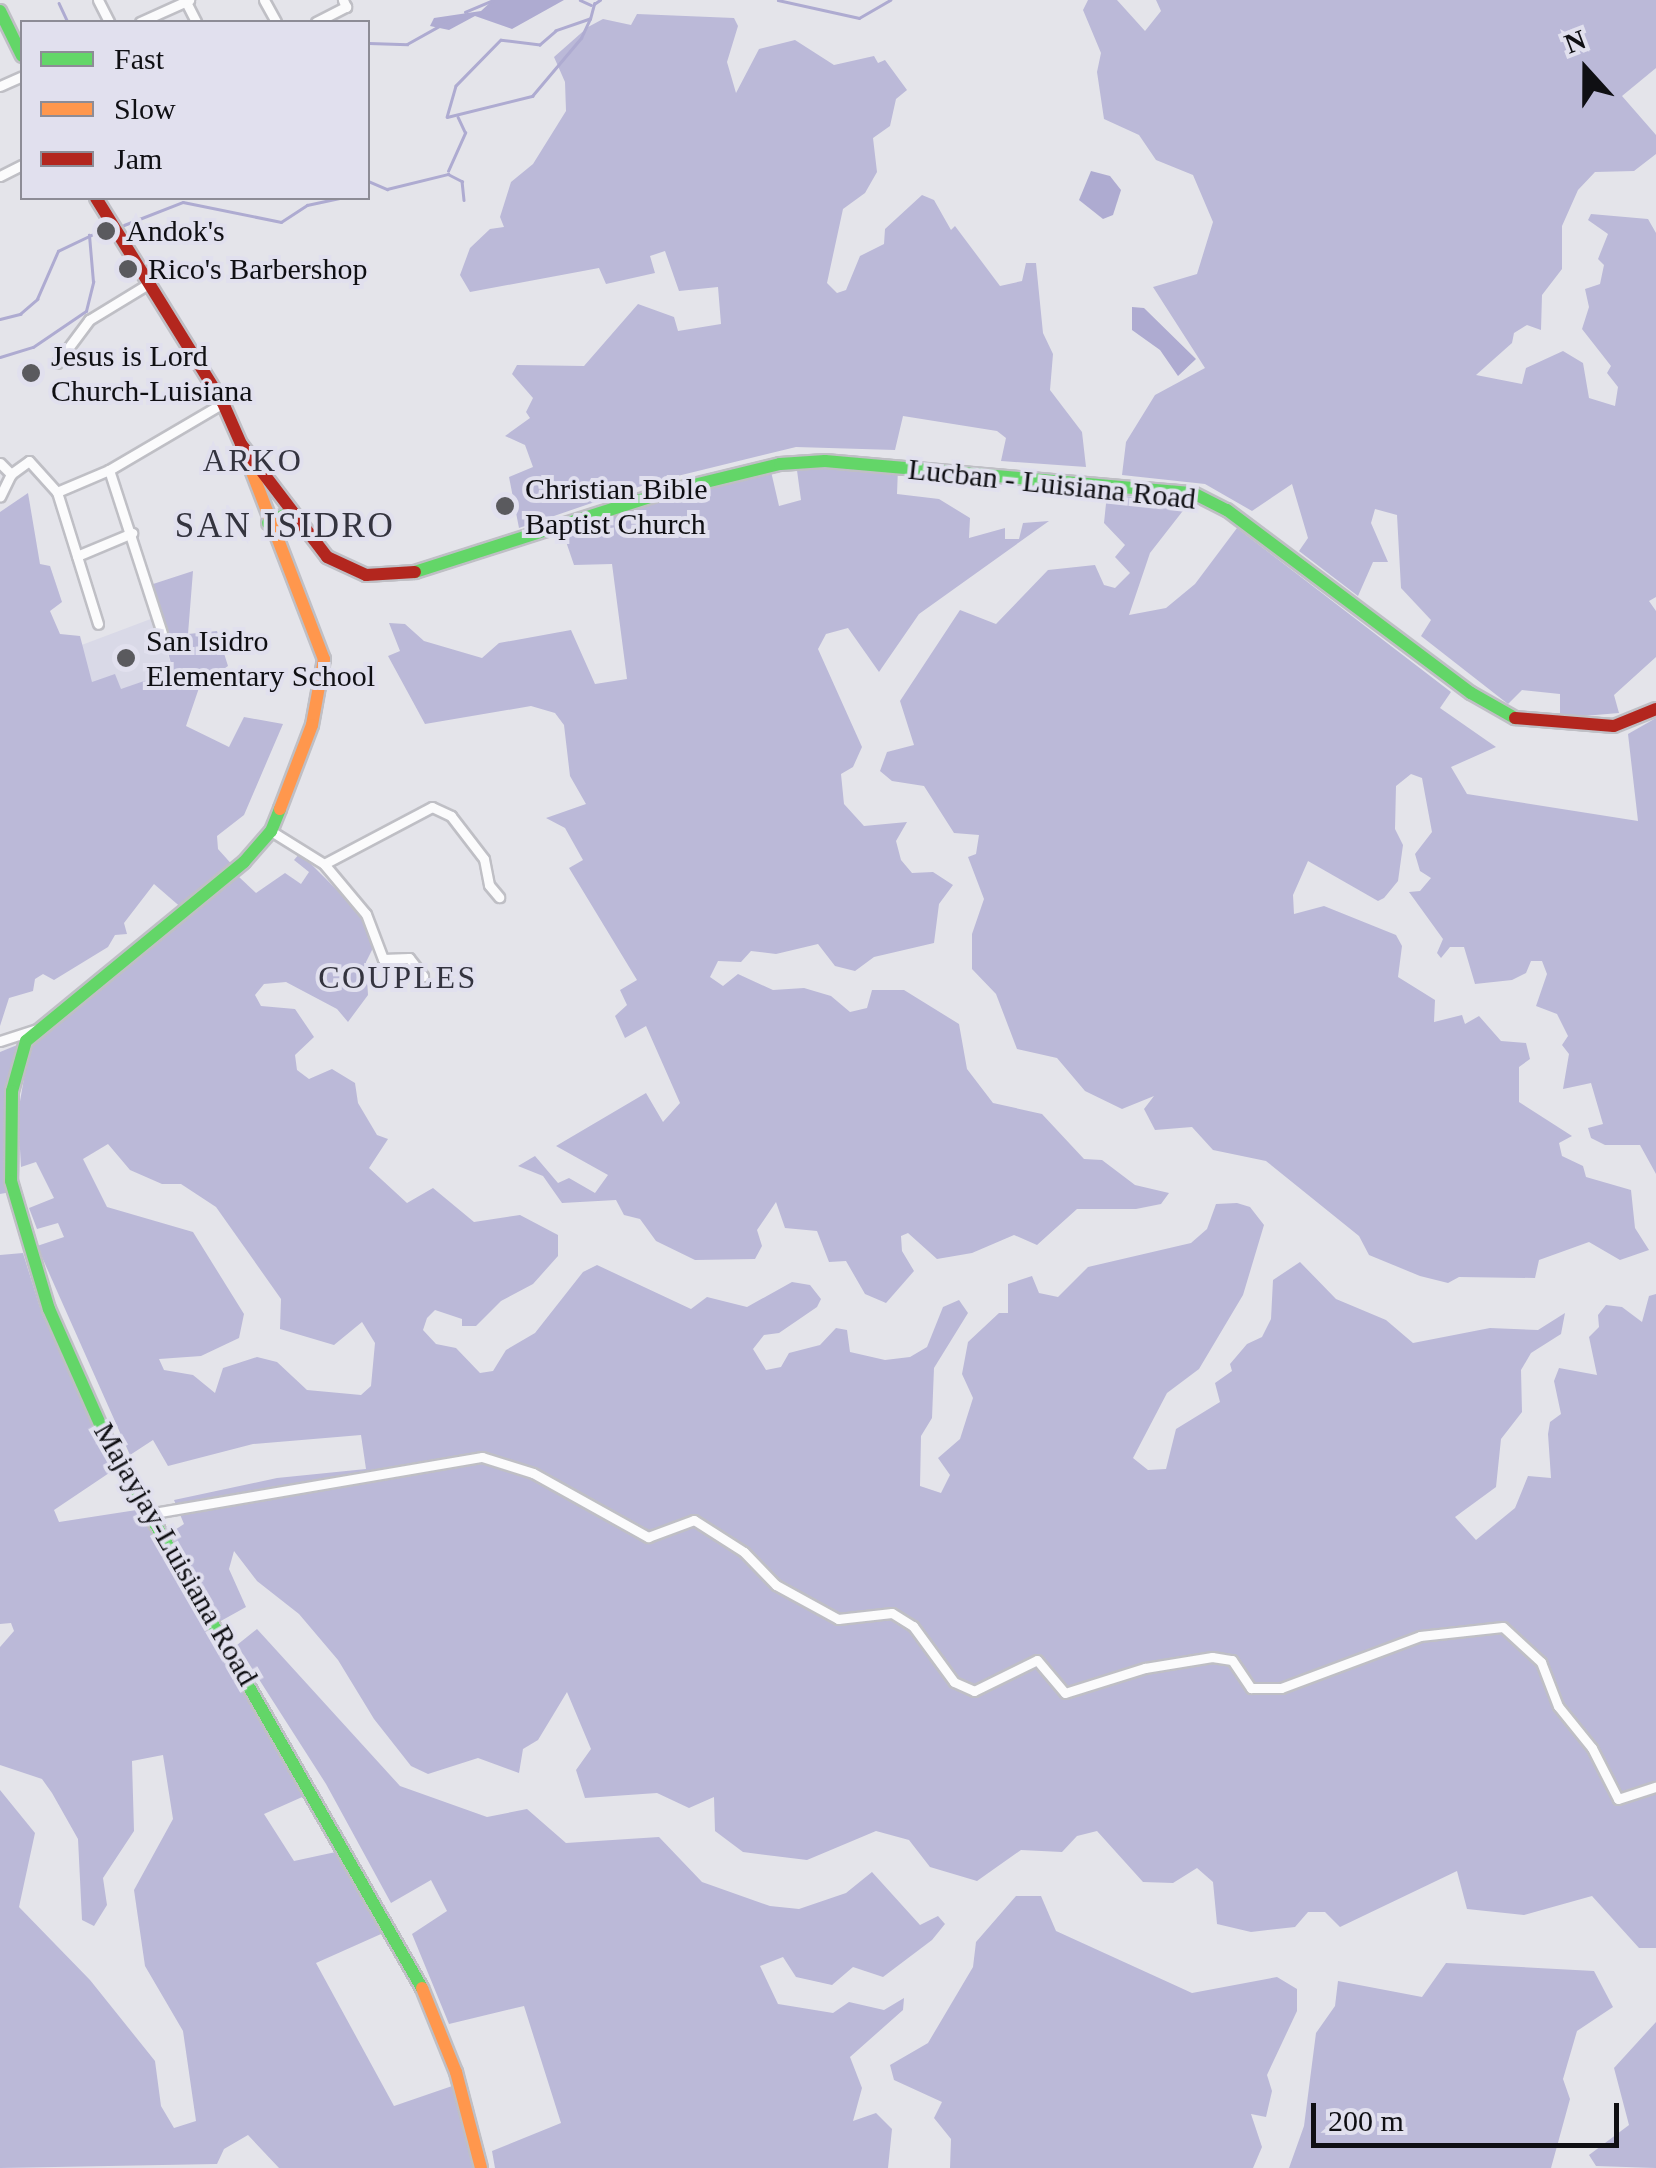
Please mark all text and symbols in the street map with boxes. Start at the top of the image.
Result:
legend [20,20,370,200]
north arrow [1536,20,1636,120]
text: N [1560,23,1590,60]
text: Fast [114,42,164,75]
text: Slow [114,92,176,125]
text: Jam [114,142,162,175]
place label: Andok's [126,213,225,249]
marker: Andok's [95,220,117,242]
place label: Rico's Barbershop [148,251,368,287]
marker: Rico's Barbershop [117,258,139,280]
place label: Jesus is Lord Church-Luisiana [51,338,253,408]
marker: Jesus is Lord Church-Luisiana [20,362,42,384]
district label: ARKO [203,441,303,479]
street label: Lucban - Luisiana Road [906,451,1198,517]
place label: Christian Bible Baptist Church [525,471,707,542]
marker: Christian Bible Baptist Church [494,495,516,517]
district label: SAN ISIDRO [175,505,395,547]
place label: San Isidro Elementary School [146,623,375,694]
marker: San Isidro Elementary School [115,647,137,669]
district label: COUPLES [318,958,478,996]
street label: Majayjay-Luisiana Road [86,1416,266,1692]
scale bar [1316,2083,1624,2145]
text: 200 m [1328,2104,1404,2137]

